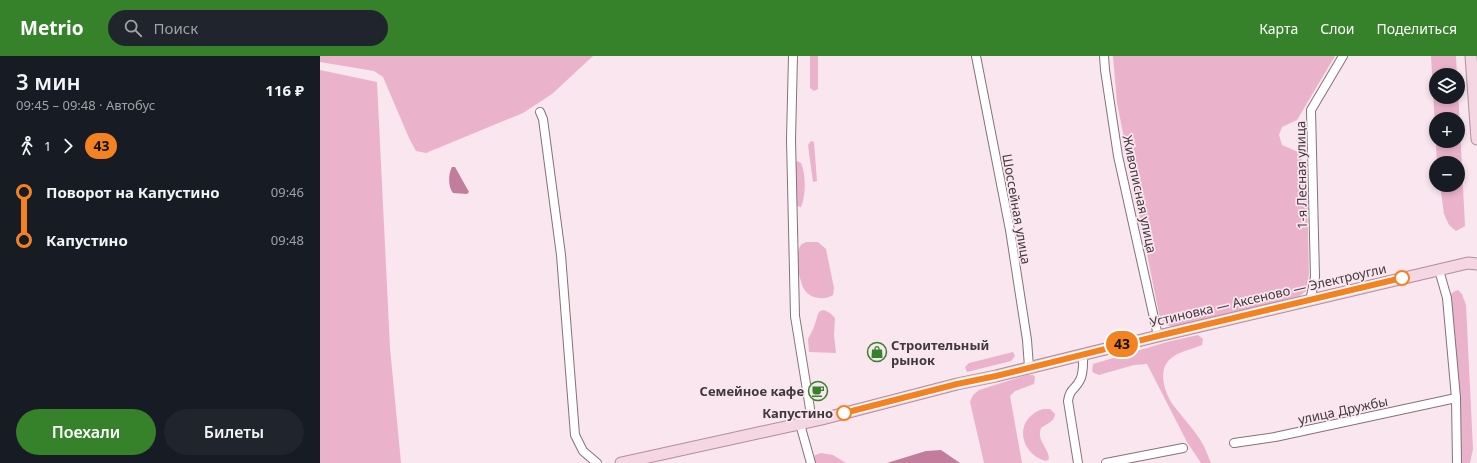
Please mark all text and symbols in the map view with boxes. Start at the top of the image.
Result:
search box [108,10,388,46]
text: Metrio [20,15,84,41]
icon: search [122,17,144,39]
text: Поиск [154,18,198,38]
text: Карта [1259,19,1298,38]
text: Слои [1320,19,1354,38]
text: Поделиться [1376,19,1457,38]
text: 3 мин [16,66,81,96]
map controls [1429,68,1465,192]
button: layers [1429,68,1465,104]
text: 116 ₽ [265,80,304,100]
text: 09:45 – 09:48 · Автобус [16,96,155,114]
button: + [1429,112,1465,148]
street label: 1-я Лесная улица [1291,121,1311,229]
street label: Живописная улица [1119,133,1161,255]
icon: walk [16,135,38,157]
icon: forward [57,135,79,157]
text: 43 [93,136,109,155]
text: 1 [44,137,51,155]
street label: Шоссейная улица [998,152,1036,266]
button: − [1429,156,1465,192]
text: Поворот на Капустино [46,182,220,202]
text: 09:46 [271,183,304,201]
text: Капустино [46,230,128,250]
text: 09:48 [271,231,304,249]
street label: Устиновка — Аксеново — Электроугли [1148,259,1388,331]
unlabelled marker [1394,270,1410,286]
line badge: 43 [1104,331,1140,357]
text: 43 [1114,334,1130,353]
place label: Строительный рынок [891,336,989,369]
shop icon: Строительный рынок [866,341,888,363]
cafe icon: Семейное кафе [807,380,829,402]
place label: Семейное кафе [700,382,804,400]
street label: улица Дружбы [1296,392,1390,428]
place label: Капустино [762,404,833,422]
marker: Капустино [836,405,852,421]
button: Поехали [16,409,156,455]
button: Билеты [164,409,304,455]

